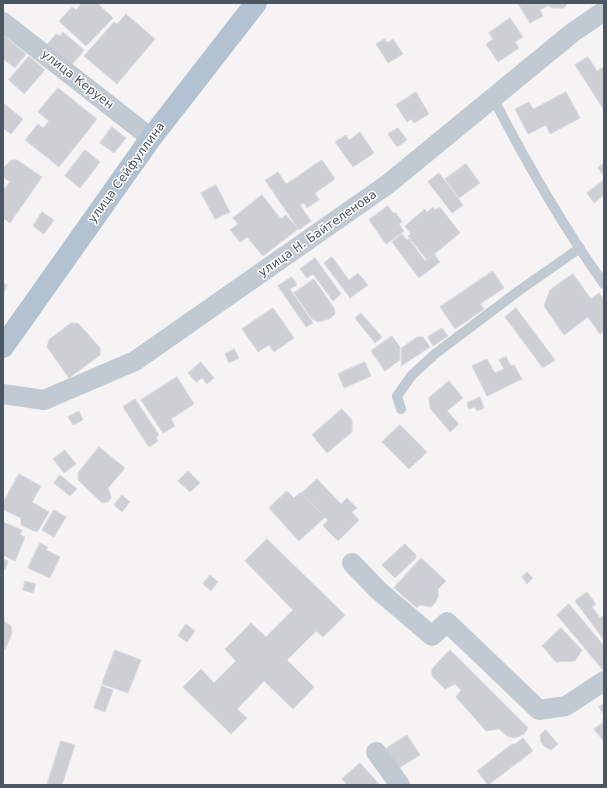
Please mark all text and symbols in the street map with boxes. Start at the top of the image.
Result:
street label: улица Керуен [38,47,116,113]
street label: улица Сейфуллина [86,120,168,226]
street label: улица Н. Байтеленова [256,188,380,280]

